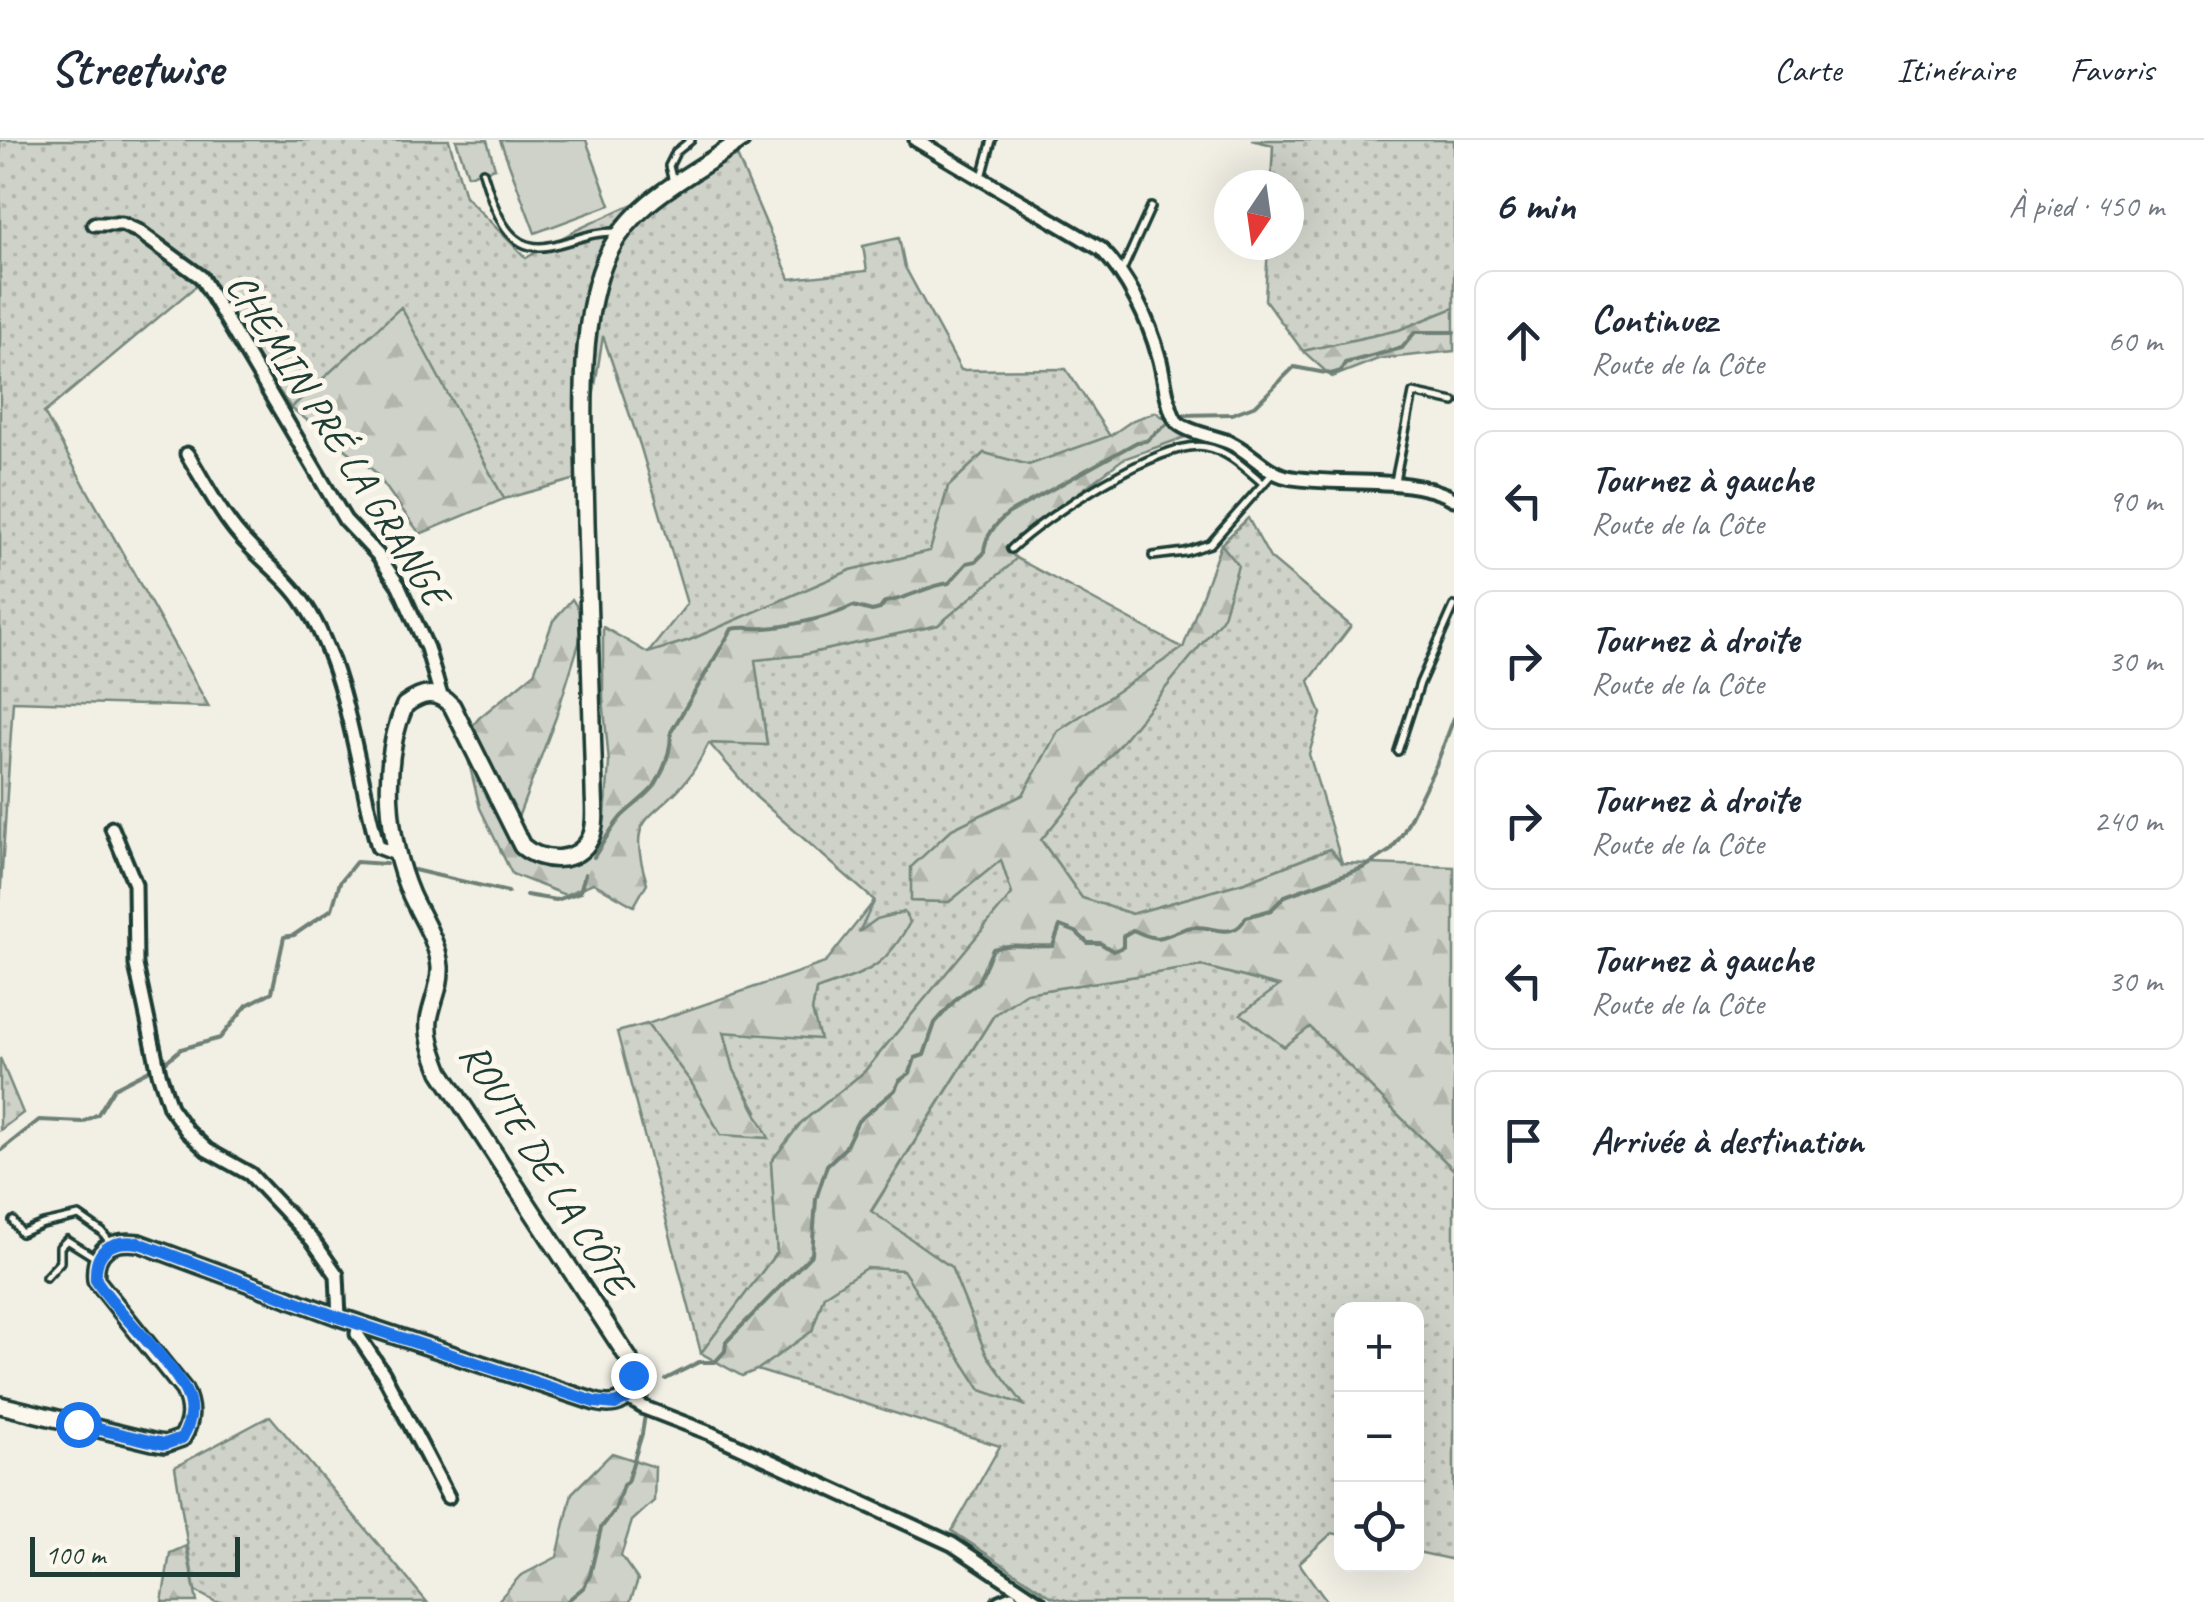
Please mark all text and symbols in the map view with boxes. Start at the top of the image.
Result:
text: Streetwise [50,39,223,99]
text: Carte [1774,47,1842,92]
text: Itinéraire [1897,47,2015,92]
text: Favoris [2070,47,2154,92]
north arrow [1214,170,1304,260]
text: 6 min [1494,179,1575,232]
text: À pied · 450 m [2009,185,2164,226]
street label: CHEMIN PRÉ LA GRANGE [215,264,464,620]
text: Continuez [1591,296,1717,343]
icon: ahead [1496,313,1551,368]
text: 60 m [2108,320,2162,361]
text: Route de la Côte [1591,343,1764,384]
text: Tournez à gauche [1591,456,1812,503]
icon: left [1496,473,1551,528]
text: 90 m [2108,480,2162,521]
text: Route de la Côte [1591,503,1764,544]
text: Tournez à droite [1591,616,1799,663]
icon: right [1496,633,1551,688]
text: 30 m [2108,640,2162,681]
text: Route de la Côte [1591,663,1764,704]
text: Tournez à droite [1591,776,1799,823]
icon: right [1496,793,1551,848]
text: 240 m [2093,800,2162,841]
text: Route de la Côte [1591,823,1764,864]
text: Tournez à gauche [1591,936,1812,983]
icon: left [1496,953,1551,1008]
text: 30 m [2108,960,2162,1001]
text: Route de la Côte [1591,983,1764,1024]
street label: ROUTE DE LA CÔTE [449,1033,646,1308]
icon: arrive [1496,1113,1551,1168]
text: Arrivée à destination [1591,1117,1863,1164]
map controls [1334,1302,1424,1572]
button: + [1334,1302,1424,1392]
route end [611,1353,657,1399]
button: − [1334,1392,1424,1482]
route start [56,1402,102,1448]
button: locate [1334,1482,1424,1572]
scale bar [30,1532,240,1576]
text: 100 m [45,1537,105,1572]

